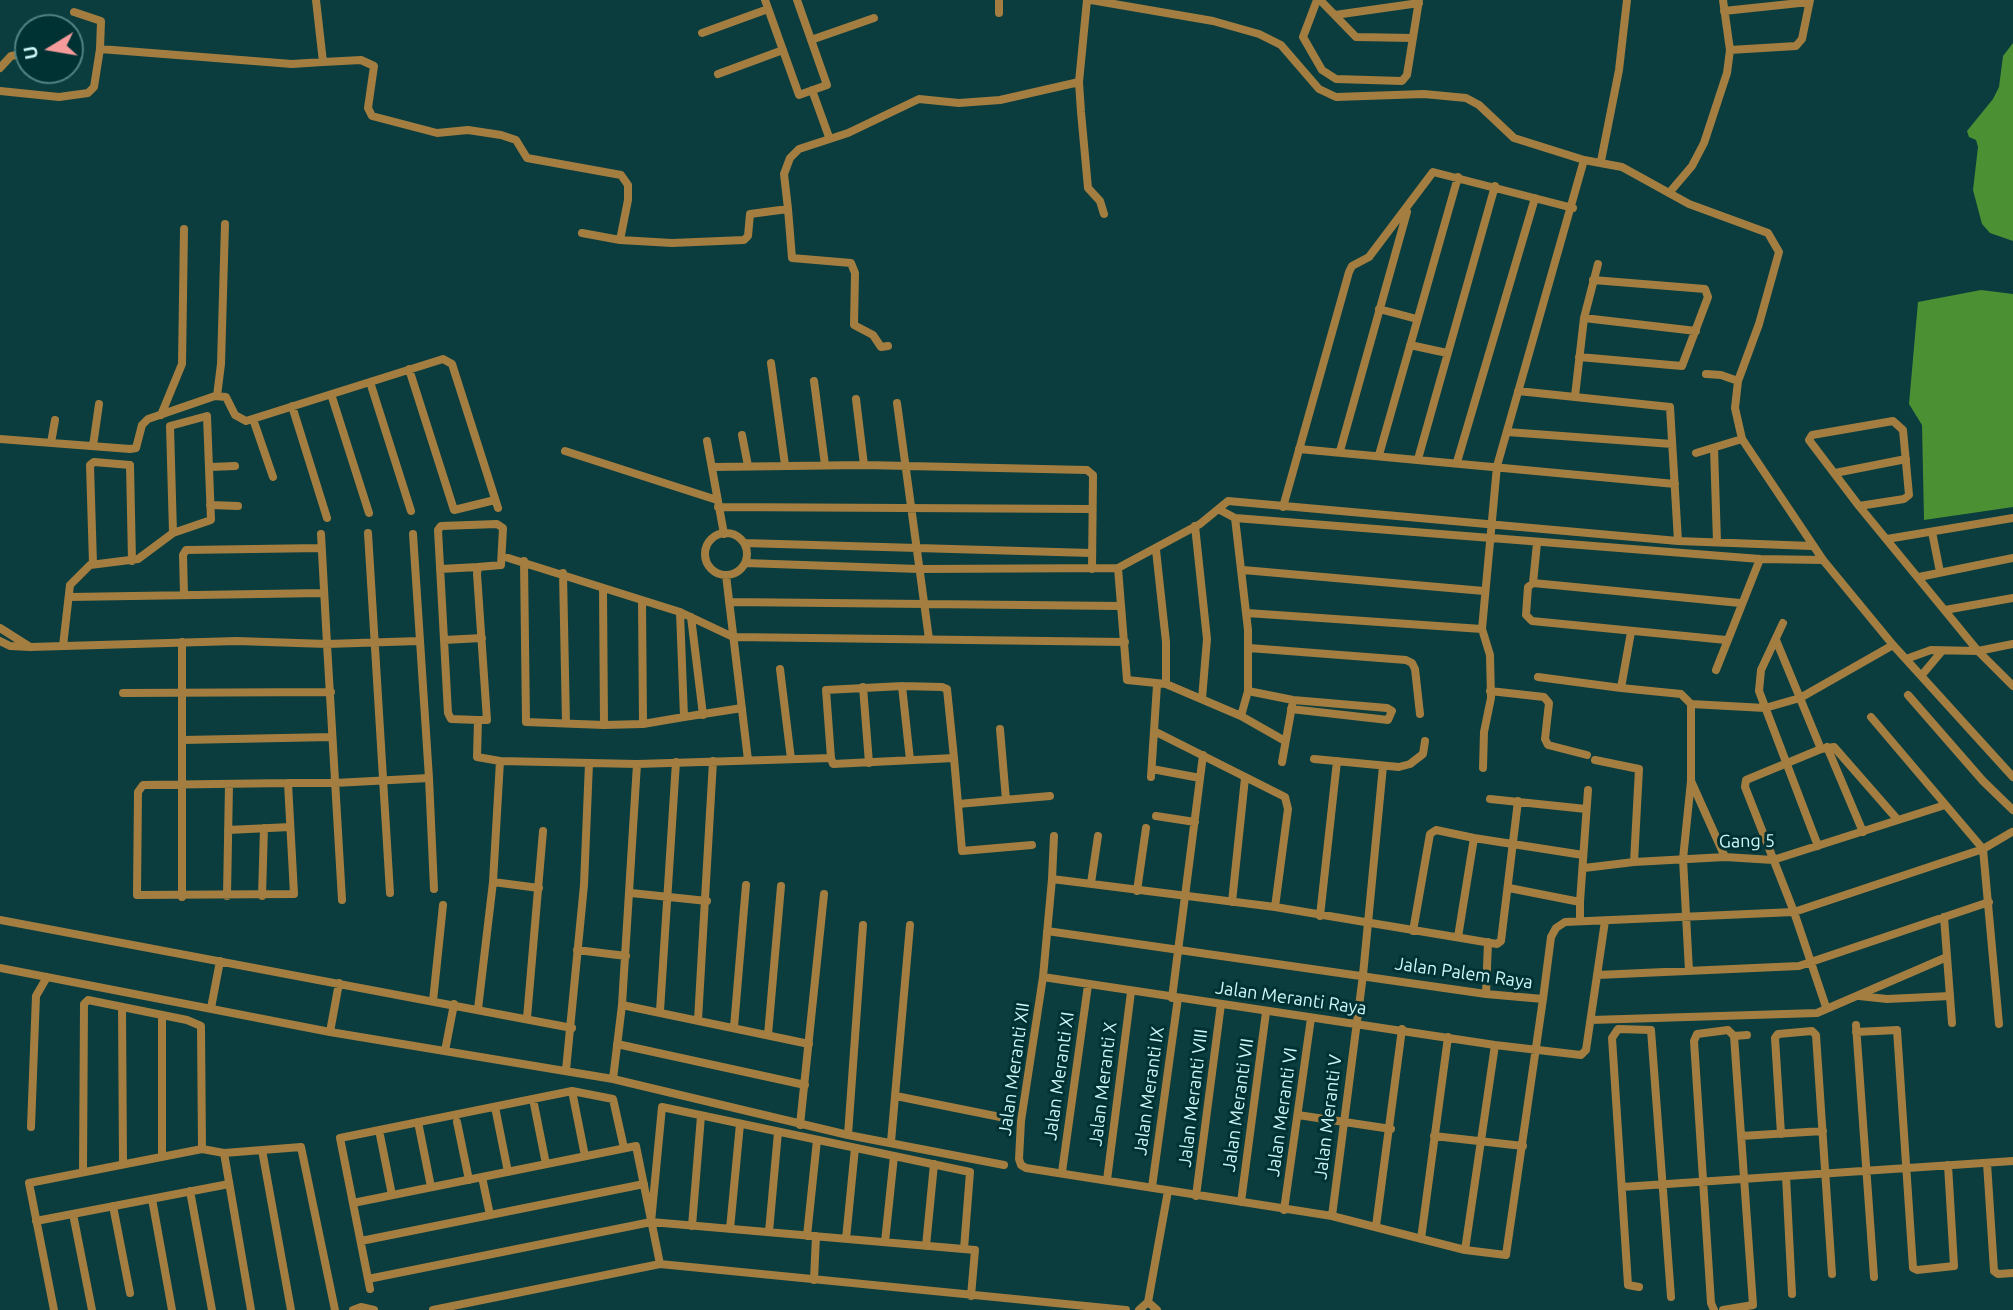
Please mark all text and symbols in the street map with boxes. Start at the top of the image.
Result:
north arrow [14,14,84,84]
text: U [18,44,42,61]
street label: Gang 5 [1719,830,1775,852]
street label: Jalan Palem Raya [1394,953,1534,993]
street label: Jalan Meranti Raya [1214,977,1368,1019]
street label: Jalan Meranti XII [994,1001,1034,1137]
street label: Jalan Meranti XI [1039,1010,1079,1142]
street label: Jalan Meranti X [1085,1021,1121,1147]
street label: Jalan Meranti IX [1129,1025,1169,1157]
street label: Jalan Meranti VIII [1174,1028,1212,1168]
street label: Jalan Meranti VII [1218,1037,1258,1173]
street label: Jalan Meranti VI [1262,1046,1302,1178]
street label: Jalan Meranti V [1310,1053,1346,1181]

